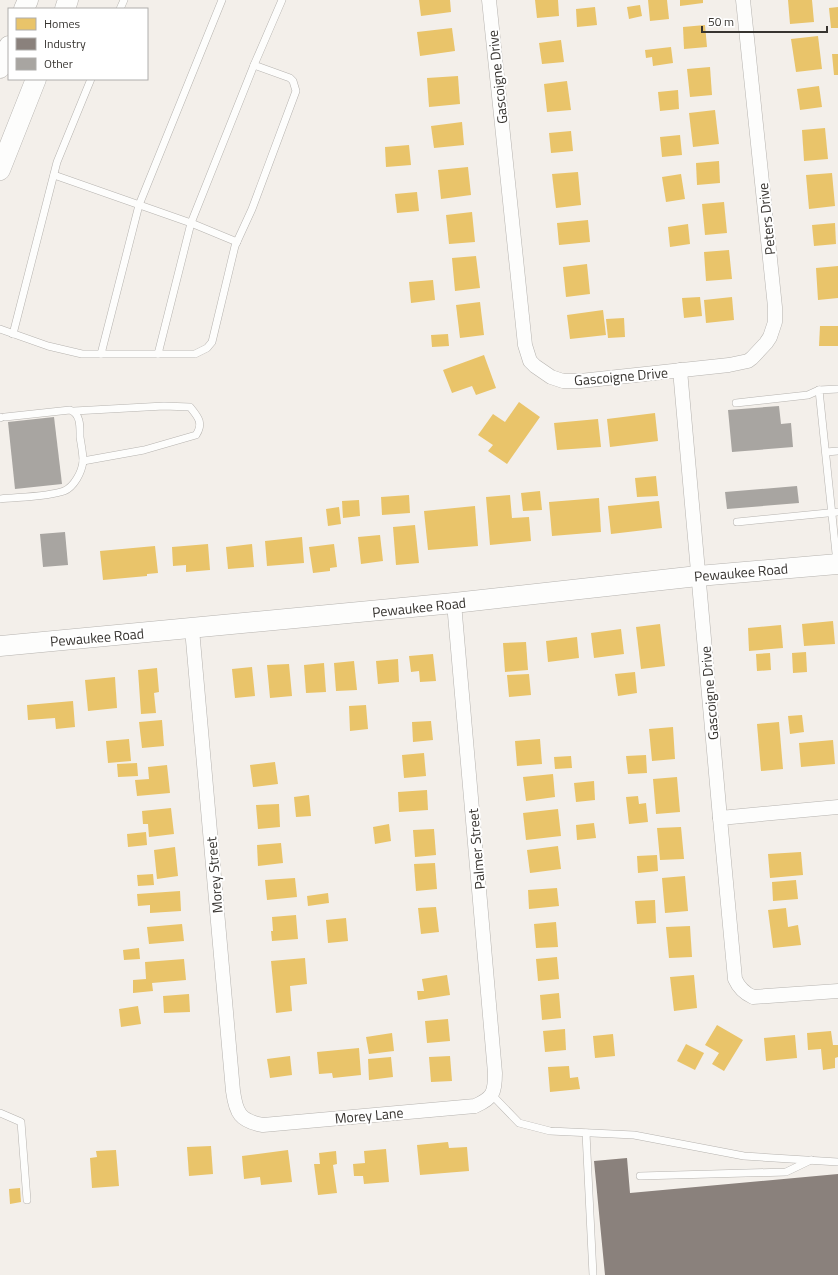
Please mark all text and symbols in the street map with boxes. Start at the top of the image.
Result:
legend [8,8,148,80]
scale bar [702,8,827,34]
text: 50 m [708,12,734,31]
text: Homes [44,14,80,33]
street label: Gascoigne Drive [482,29,512,125]
text: Industry [44,34,86,53]
text: Other [44,54,73,73]
street label: Peters Drive [752,182,780,256]
street label: Gascoigne Drive [573,361,669,391]
street label: Pewaukee Road [693,557,789,587]
street label: Pewaukee Road [371,592,467,622]
street label: Pewaukee Road [49,622,145,652]
street label: Gascoigne Drive [694,645,724,741]
street label: Palmer Street [462,808,490,890]
street label: Morey Street [200,836,228,914]
street label: Morey Lane [334,1102,404,1128]

